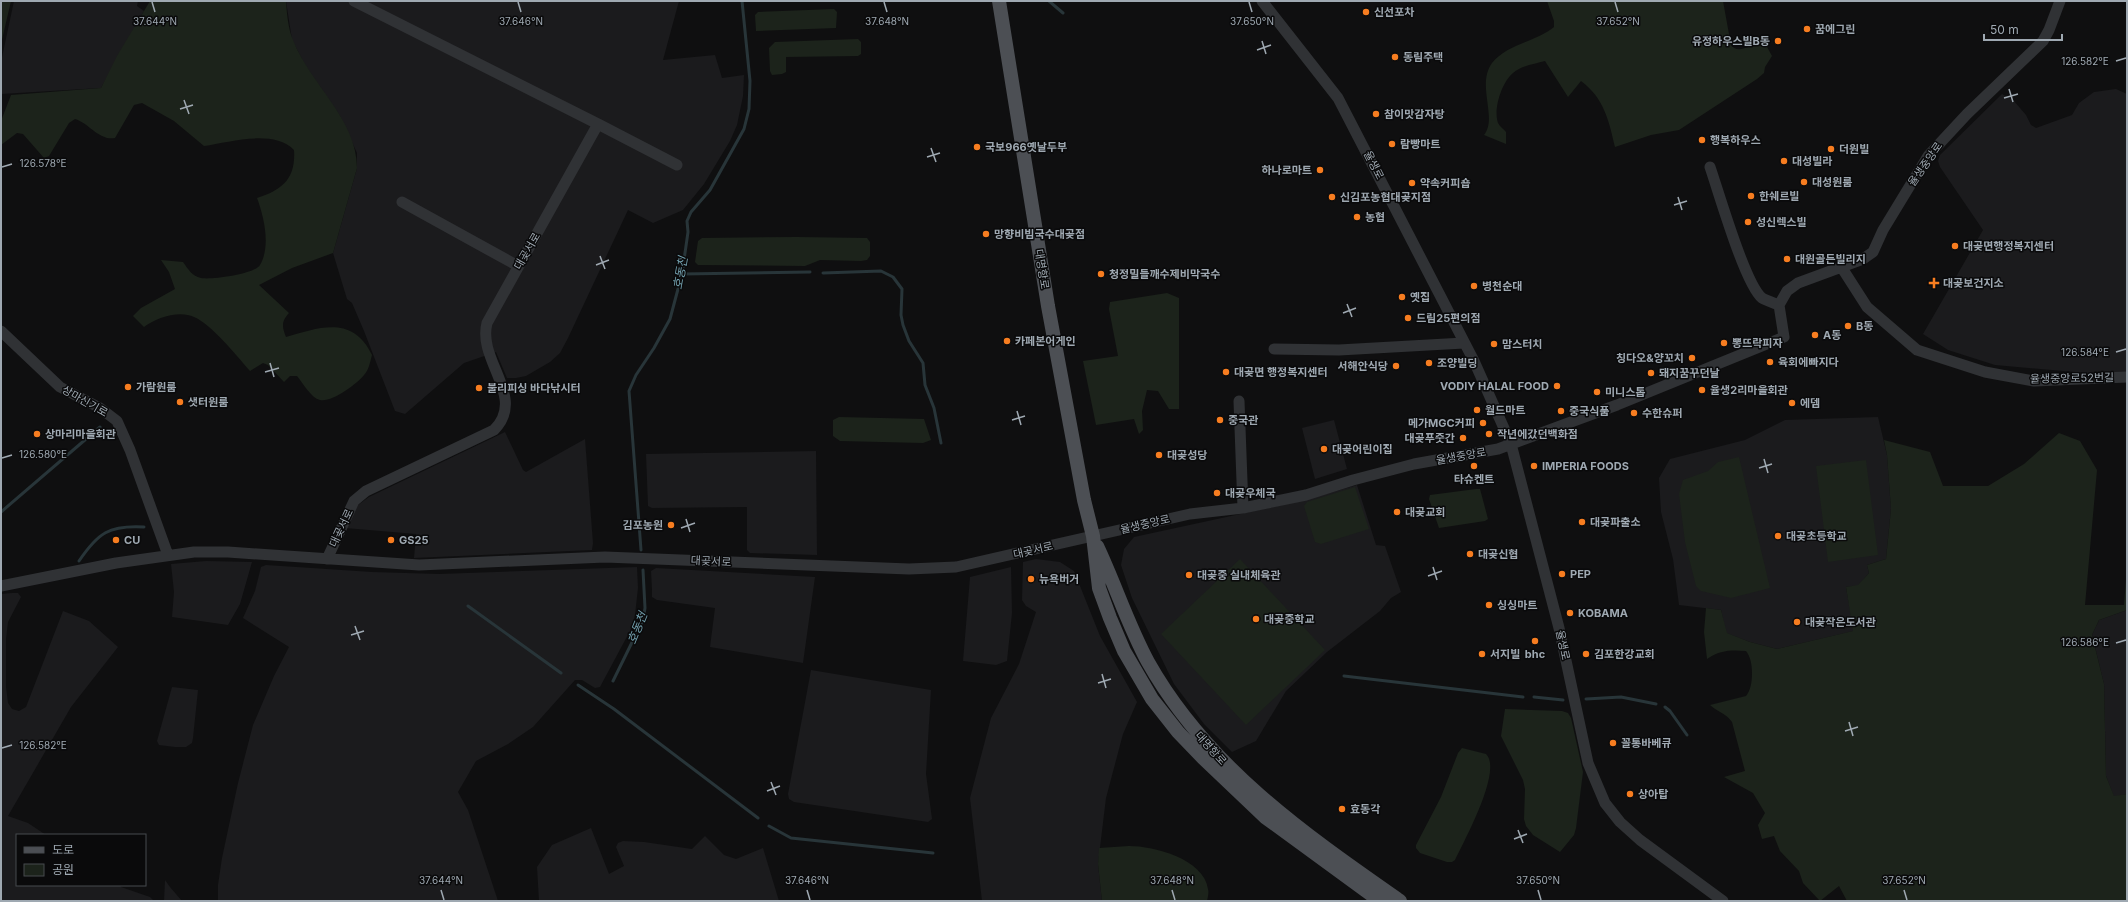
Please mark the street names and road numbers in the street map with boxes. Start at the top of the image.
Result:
street label: 율생중앙로 [1905,139,1945,189]
street label: 율생로 [1361,148,1387,182]
street label: 대곶서로 [511,230,543,272]
street label: 대명항로 [1032,248,1052,290]
street label: 율생중앙로52번길 [2030,370,2114,386]
street label: 상마신기로 [60,382,110,420]
street label: 율생중앙로 [1435,445,1487,467]
street label: 대곶서로 [326,507,356,549]
street label: 율생중앙로 [1119,511,1171,537]
street label: 대곶서로 [1012,539,1054,561]
street label: 대곶서로 [690,553,732,569]
street label: 율생로 [1553,629,1573,661]
street label: 대명항로 [1192,728,1230,768]

